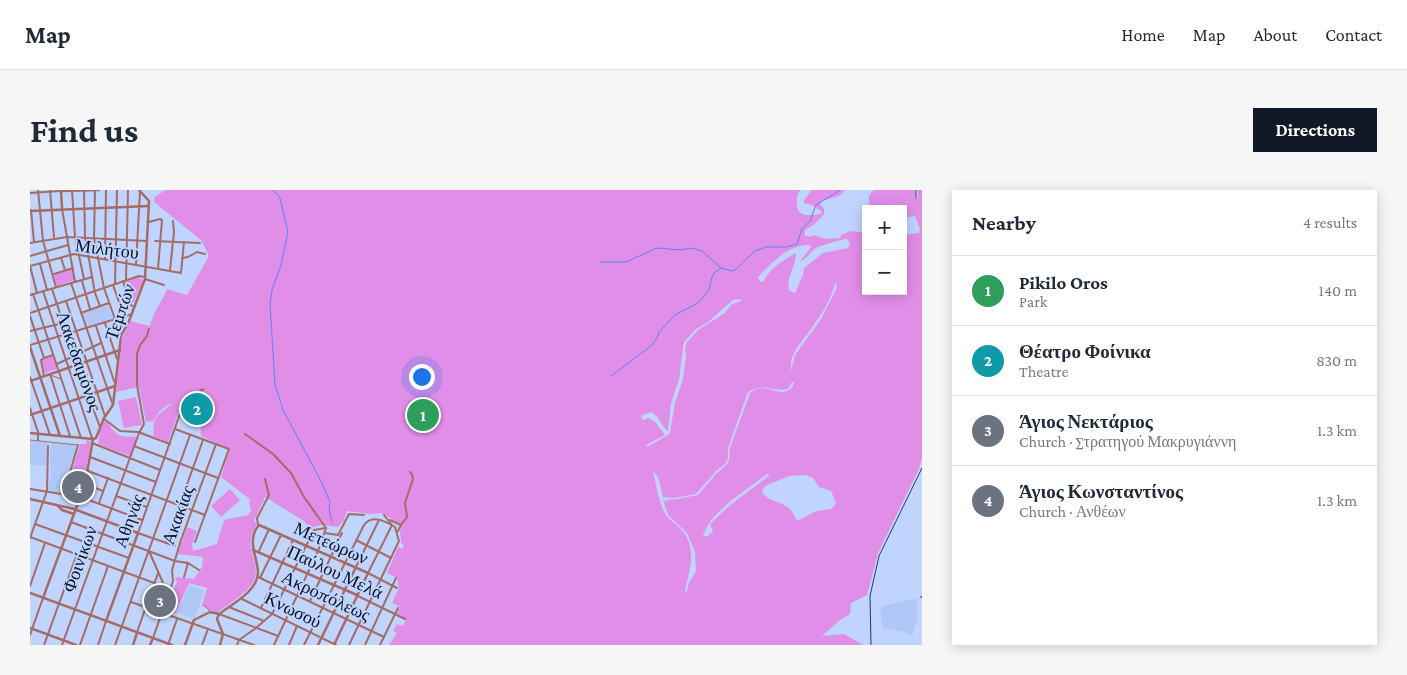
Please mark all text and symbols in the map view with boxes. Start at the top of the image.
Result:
text: Map [25,21,71,48]
text: Home [1122,25,1165,45]
text: Map [1193,25,1225,45]
text: About [1253,25,1297,45]
text: Contact [1325,25,1382,45]
button: Directions [1253,108,1377,152]
text: Find us [30,111,138,150]
map controls [862,205,907,295]
button: + [862,205,907,250]
text: Nearby [972,211,1036,235]
text: 4 results [1303,214,1357,231]
street label: Μιλήτου [74,235,140,263]
button: − [862,250,907,295]
text: Pikilo Oros [1019,272,1108,293]
street label: Τεμπών [101,281,139,343]
text: 1 [985,282,991,299]
text: 140 m [1319,282,1357,299]
text: Park [1019,293,1047,310]
street label: Λακεδαιμόνος [52,308,106,414]
text: Θέατρο Φοίνικα [1019,341,1151,362]
text: 2 [984,352,992,369]
text: 830 m [1316,352,1357,369]
text: Theatre [1019,363,1068,380]
your location [409,364,435,390]
pin: 2 [181,390,213,428]
pin: 1 [407,396,439,434]
text: Άγιος Νεκτάριος [1019,411,1153,432]
text: 3 [984,422,992,439]
text: 1.3 km [1317,422,1357,439]
text: Church · Στρατηγού Μακρυγιάννη [1019,433,1236,450]
pin: 4 [62,468,94,506]
text: Άγιος Κωνσταντίνος [1019,481,1183,502]
street label: Ακακίας [158,483,198,547]
street label: Αθηνάς [110,491,148,551]
text: 4 [984,492,992,509]
text: 1.3 km [1317,492,1357,509]
text: Church · Ανθέων [1019,503,1126,520]
street label: Μετεώρων [291,518,371,568]
street label: Φοινίκων [59,523,101,595]
street label: Παύλου Μελά [284,541,386,603]
street label: Ακροπόλεως [278,567,374,625]
pin: 3 [144,582,176,620]
street label: Κνωσού [261,588,325,632]

